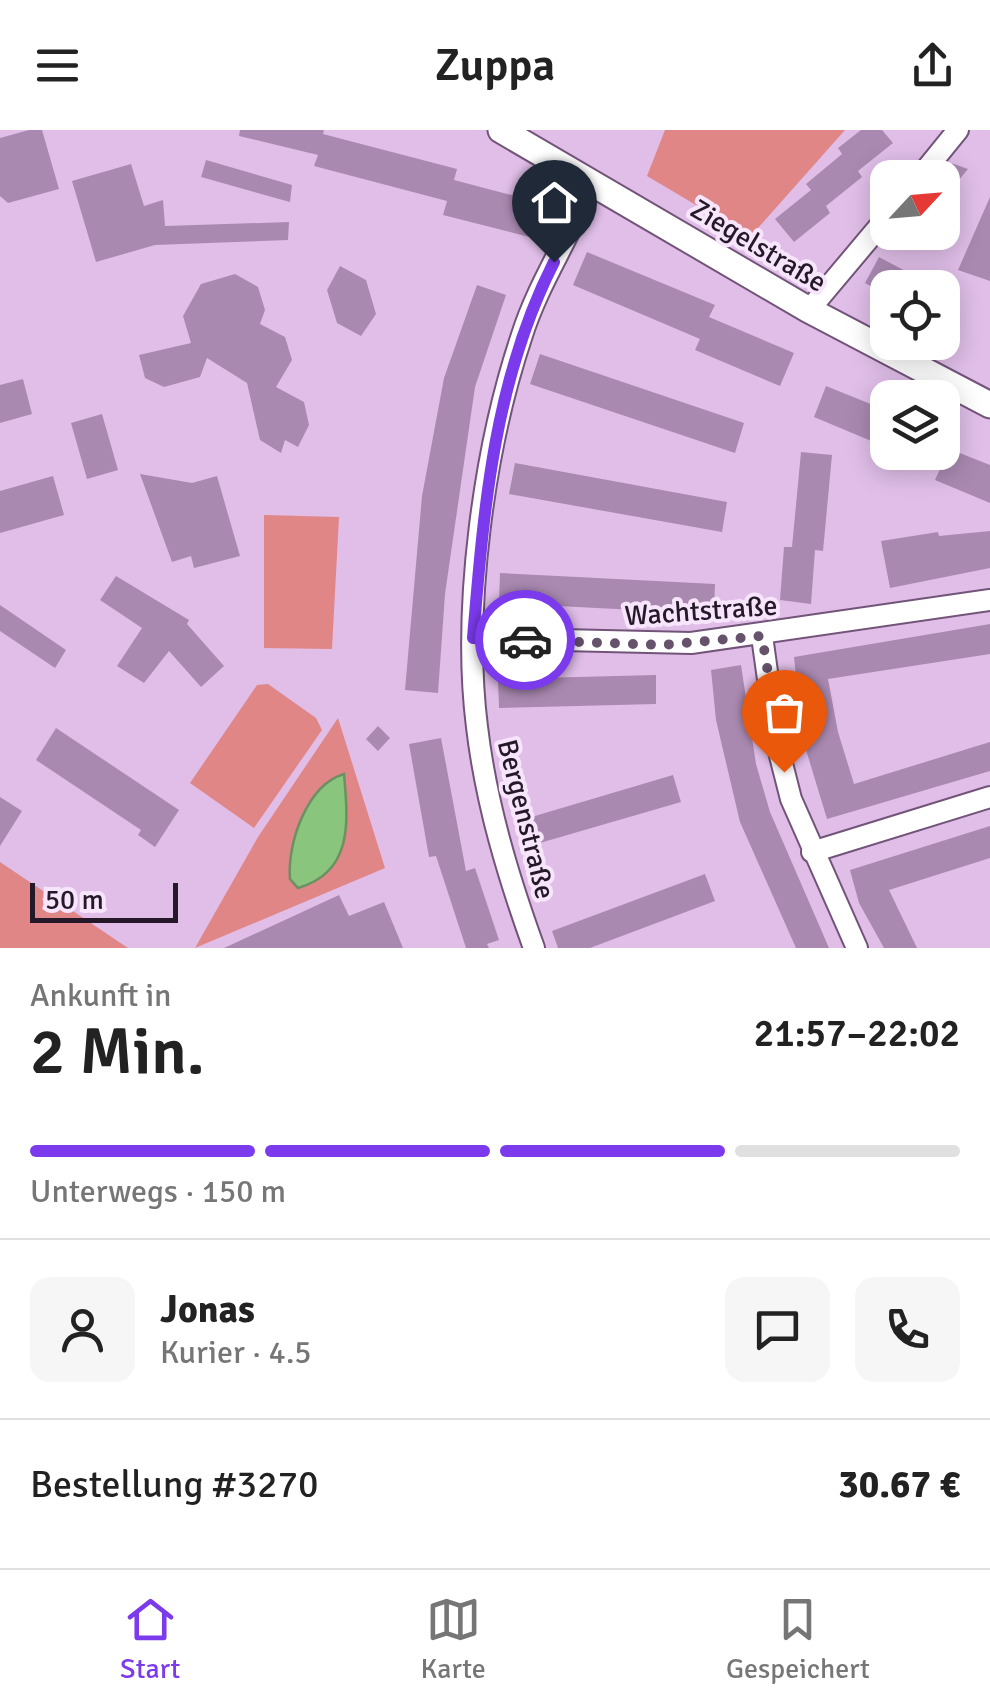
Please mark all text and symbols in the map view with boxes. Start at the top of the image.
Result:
icon: menu [30,38,85,93]
text: Zuppa [435,38,555,93]
icon: share [905,38,960,93]
pin [512,160,597,263]
north arrow [870,160,960,250]
map controls [870,160,960,470]
icon: home [527,175,582,230]
street label: Ziegelstraße [684,192,833,300]
button: locate [870,270,960,360]
button: layers [870,380,960,470]
street label: Wachtstraße [624,589,779,633]
courier [475,590,575,690]
icon: car [498,613,553,668]
pin [742,670,827,773]
icon: bag [757,685,812,740]
street label: Bergenstraße [490,736,562,902]
scale bar [30,878,178,923]
text: 50 m [45,883,104,917]
text: Ankunft in [30,976,172,1015]
text: 21:57–22:02 [754,1010,960,1057]
text: 2 Min. [30,1012,205,1092]
text: Unterwegs · 150 m [30,1172,286,1211]
button: person [30,1277,135,1382]
button: chat [725,1277,830,1382]
button: phone [855,1277,960,1382]
text: Jonas [160,1286,255,1333]
text: Kurier · 4.5 [160,1333,312,1372]
text: Bestellung #3270 [30,1461,319,1508]
text: 30.67 € [838,1461,960,1508]
tab: Start [120,1592,180,1686]
tab: Karte [421,1592,486,1686]
tab: Gespeichert [726,1592,870,1686]

